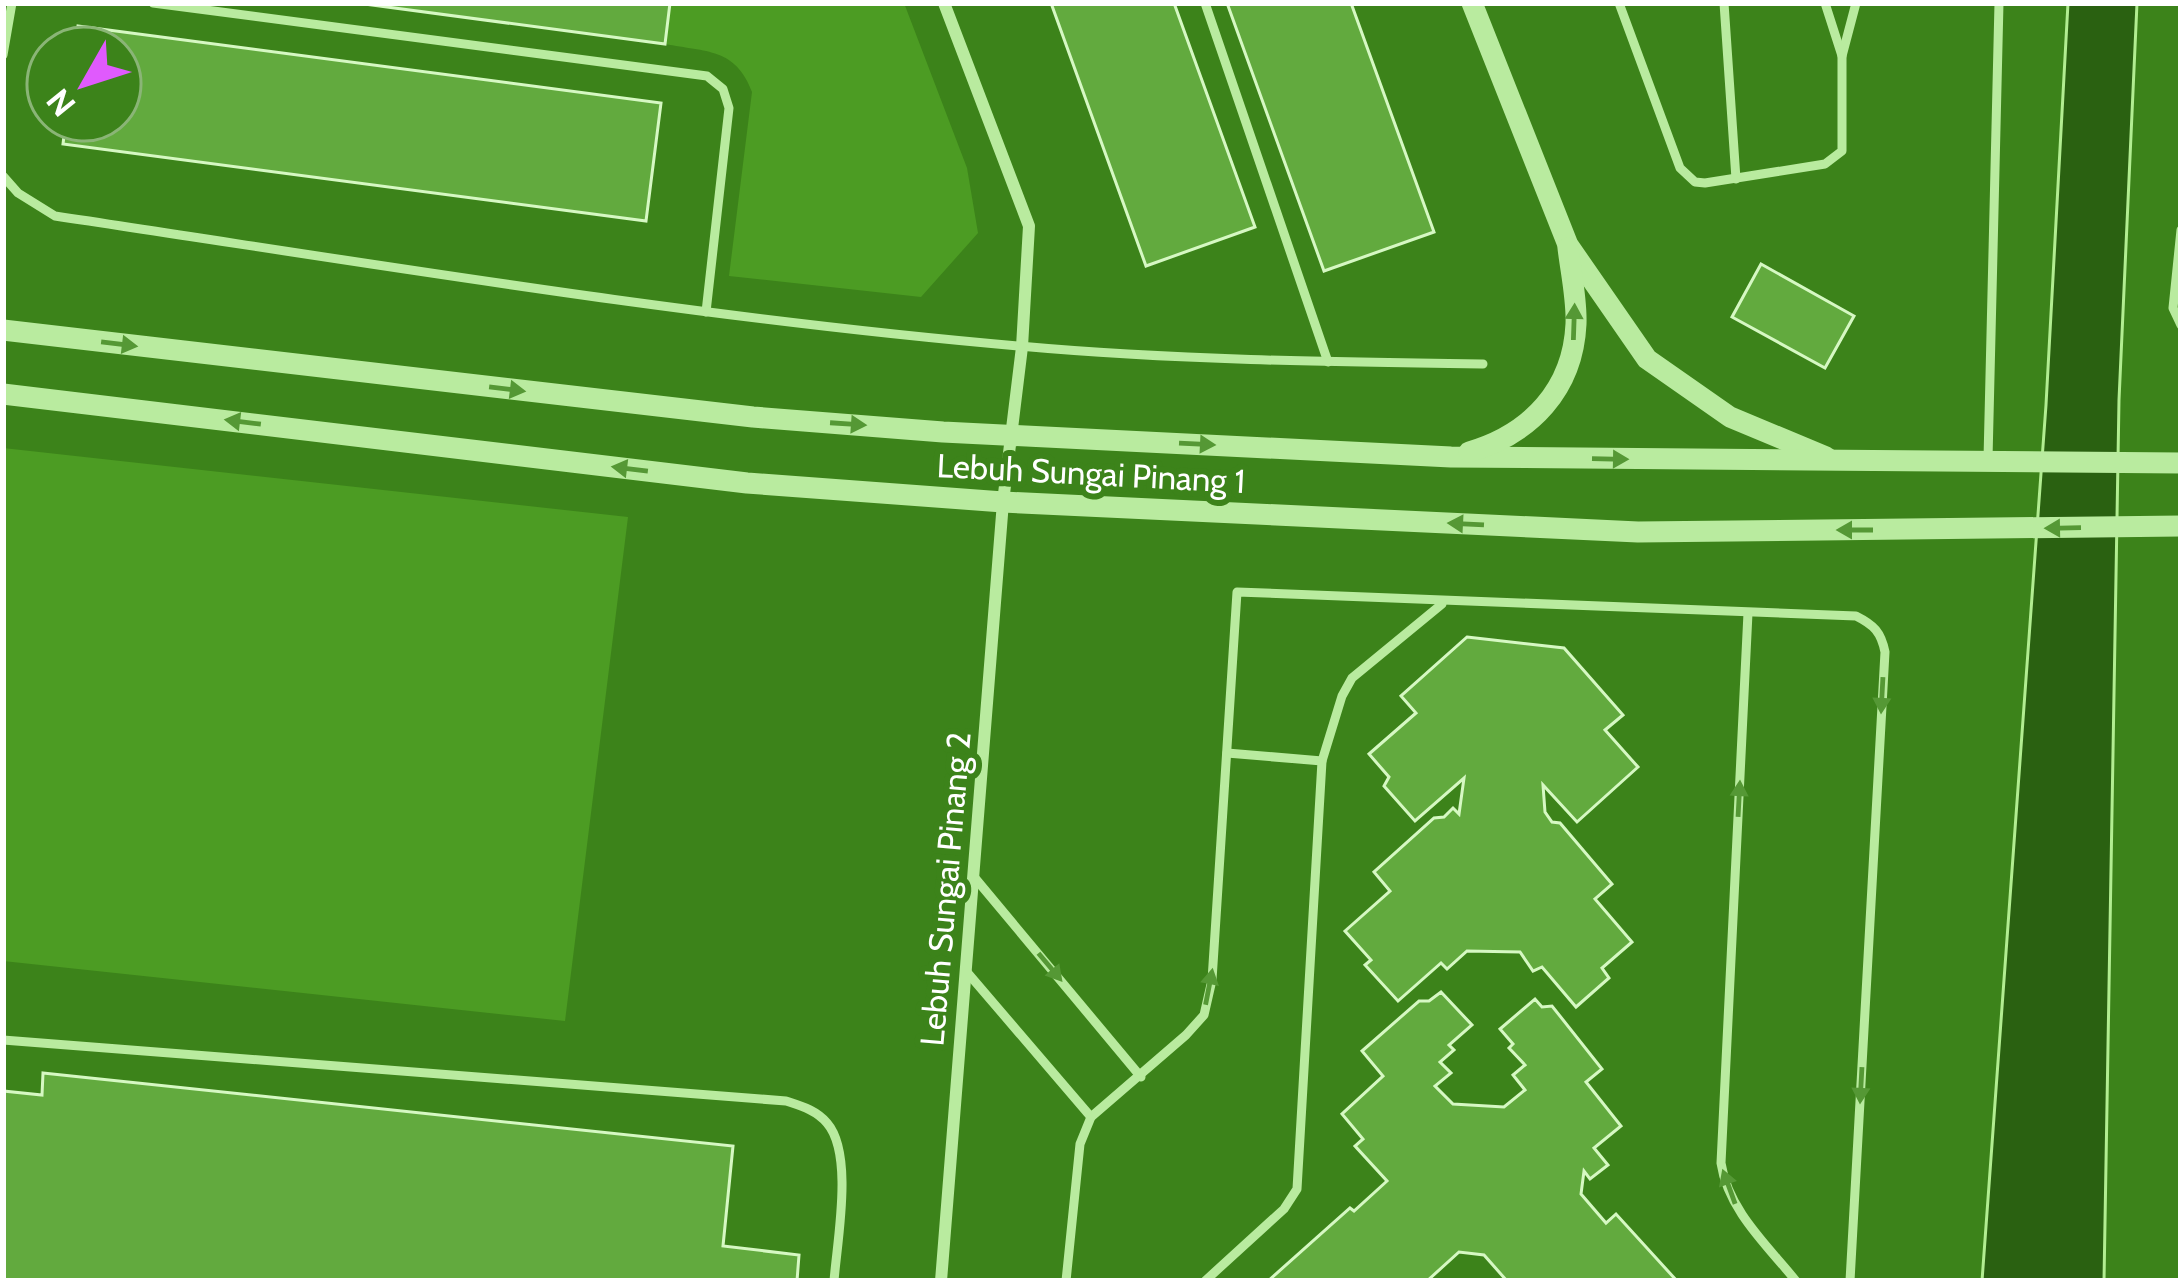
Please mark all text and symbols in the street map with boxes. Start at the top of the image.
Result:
north arrow [24,24,144,144]
text: N [38,81,84,125]
one-way arrow [1564,302,1583,340]
one-way arrow [101,335,138,354]
one-way arrow [488,380,526,399]
one-way arrow [224,413,261,432]
one-way arrow [830,415,867,434]
one-way arrow [1179,435,1217,454]
street label: Lebuh Sungai Pinang 1 [936,445,1246,501]
one-way arrow [1592,449,1630,469]
one-way arrow [611,459,649,478]
one-way arrow [1446,514,1484,533]
one-way arrow [2043,518,2081,538]
one-way arrow [1835,520,1873,540]
one-way arrow [1872,677,1891,715]
street label: Lebuh Sungai Pinang 2 [911,730,979,1048]
one-way arrow [1730,779,1749,817]
one-way arrow [1036,952,1062,983]
one-way arrow [1200,968,1219,1005]
one-way arrow [1851,1067,1870,1104]
one-way arrow [1719,1168,1737,1204]

